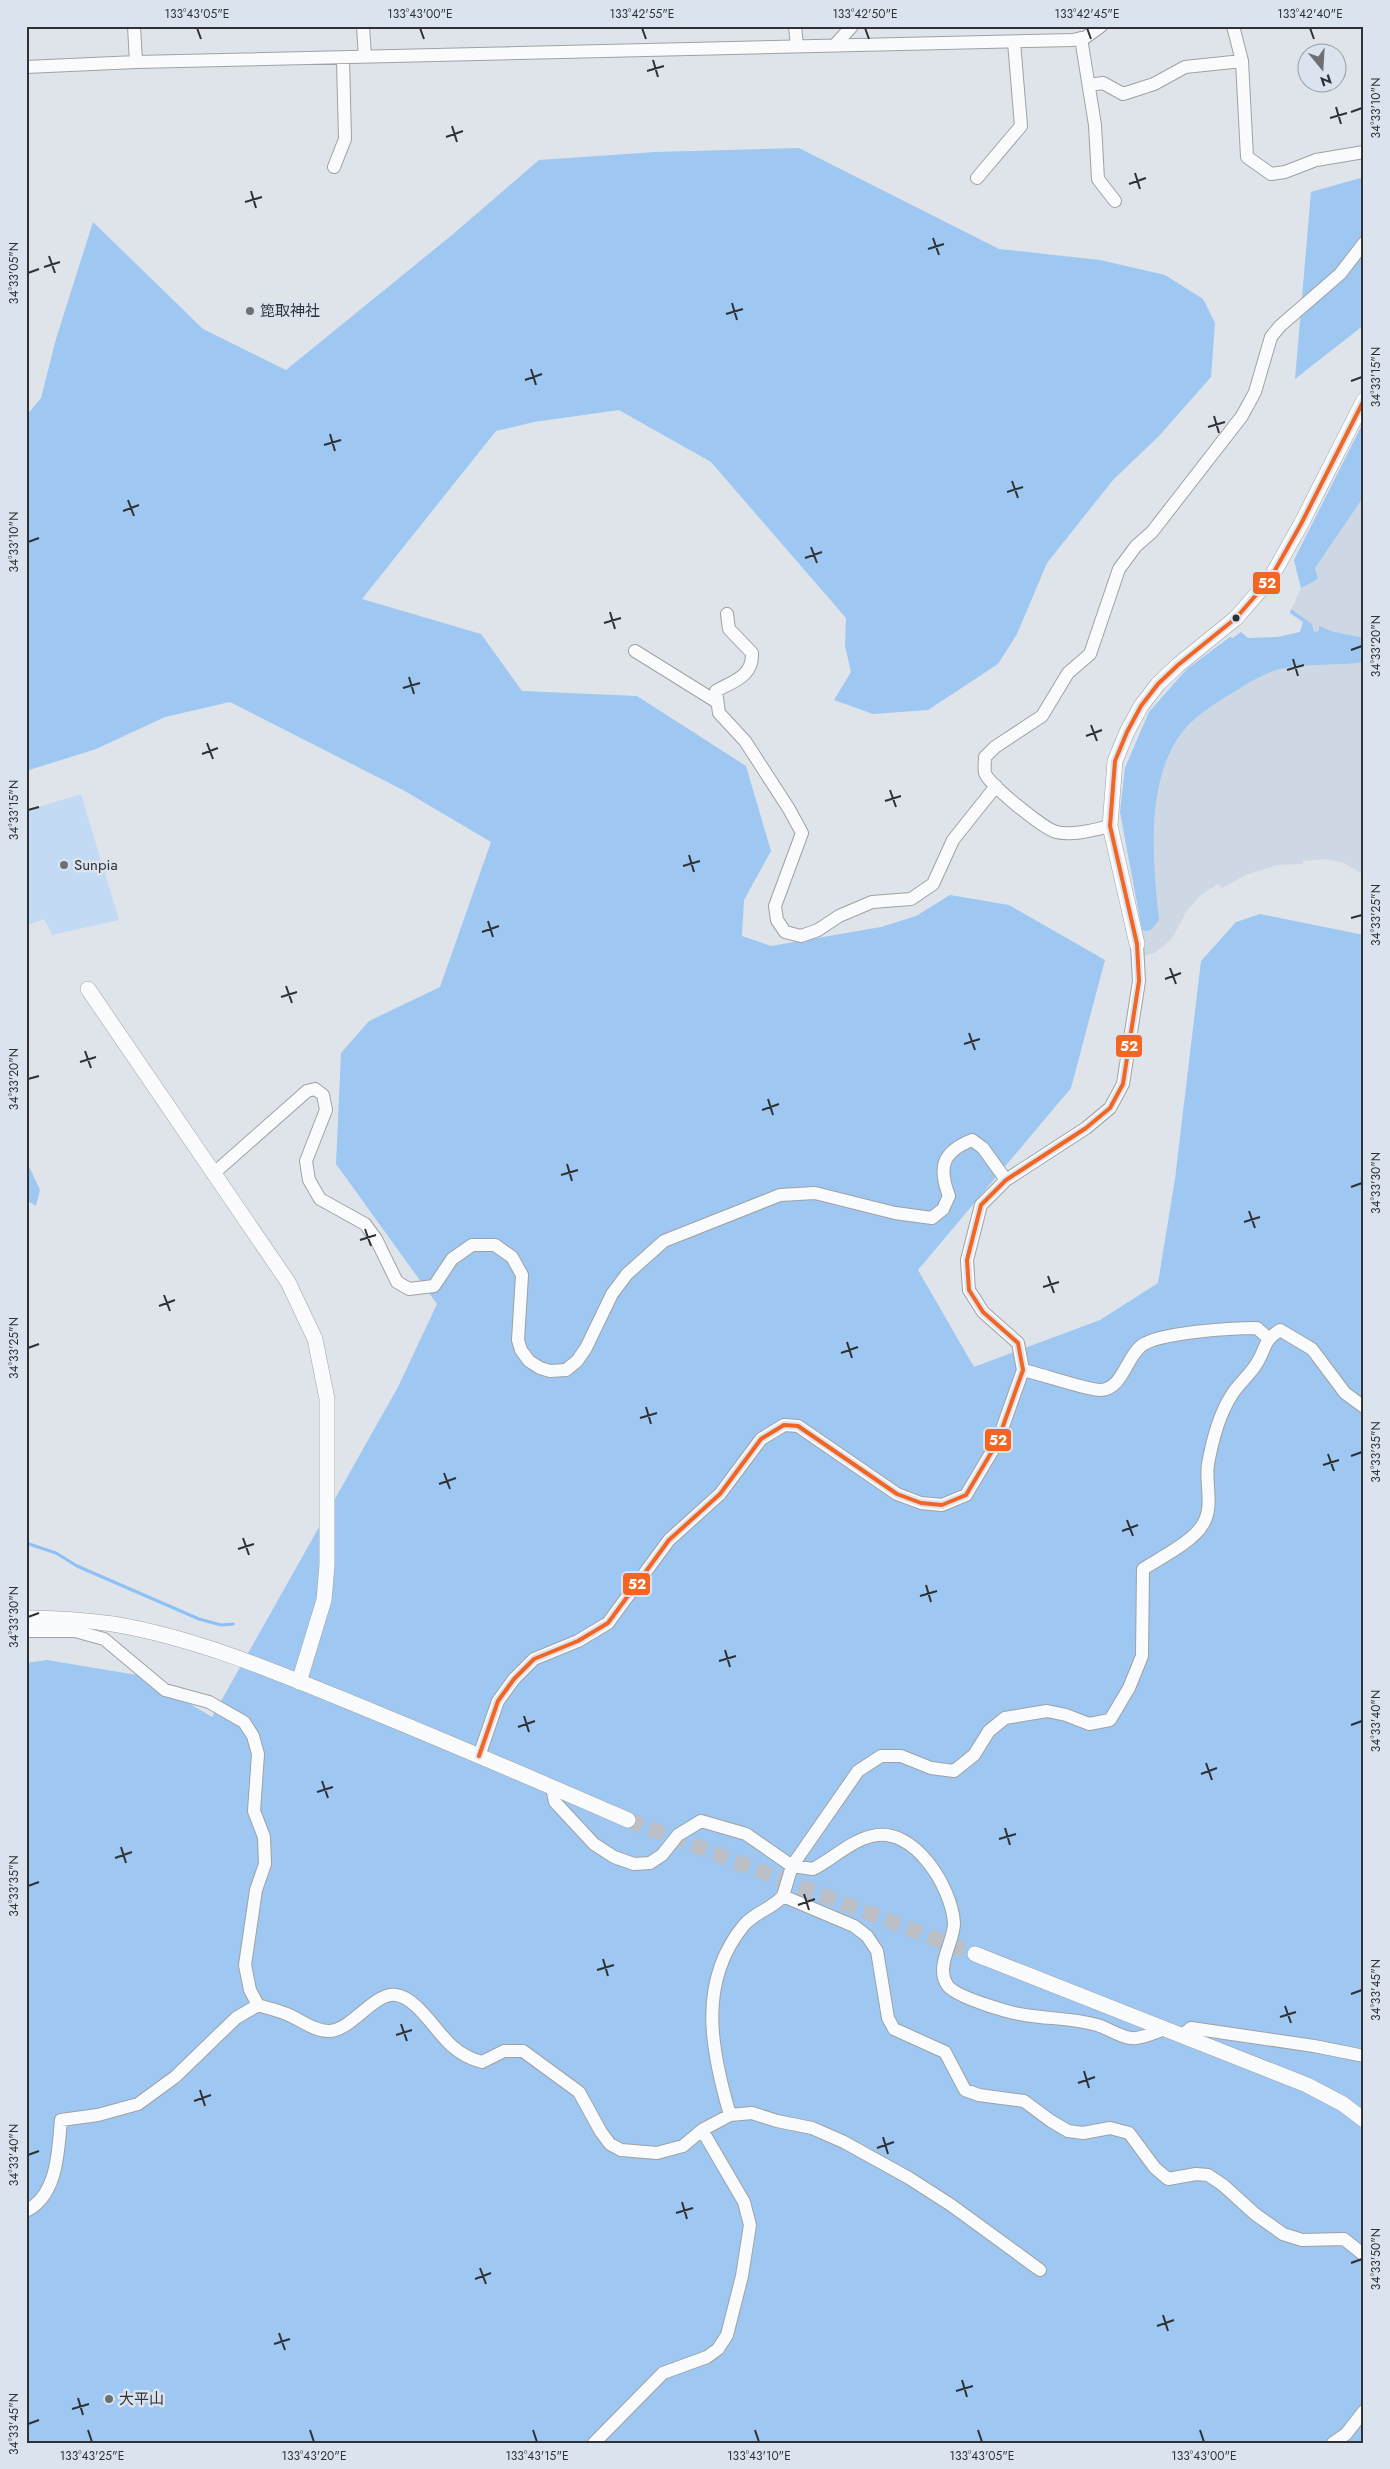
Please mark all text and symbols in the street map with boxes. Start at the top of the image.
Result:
text: 133°43'05"E [165,5,229,23]
text: 133°43'00"E [387,5,453,23]
text: 133°42'55"E [610,5,674,23]
text: 133°42'50"E [832,5,898,23]
text: 133°42'45"E [1054,5,1120,23]
text: 133°42'40"E [1277,5,1343,23]
north arrow [1298,42,1348,92]
text: N [1318,69,1334,92]
text: 34°33'10"N [1367,78,1385,138]
text: 34°33'05"N [5,242,23,304]
place label: 箆取神社 [260,300,320,322]
marker: 箆取神社 [244,305,256,317]
text: 34°33'15"N [1367,347,1385,407]
text: 34°33'10"N [5,512,23,572]
line badge: 52 [1252,571,1281,595]
text: 52 [1258,573,1276,593]
unlabelled marker [1231,613,1241,623]
text: 34°33'20"N [1367,615,1385,677]
text: 34°33'15"N [5,780,23,840]
place label: Sunpia [74,854,118,876]
marker: Sunpia [58,859,70,871]
text: 34°33'25"N [1367,884,1385,946]
line badge: 52 [1115,1034,1143,1058]
text: 52 [1120,1036,1138,1056]
text: 34°33'20"N [5,1048,23,1110]
text: 34°33'30"N [1367,1152,1385,1214]
text: 34°33'25"N [5,1317,23,1379]
text: 34°33'35"N [1367,1421,1385,1483]
line badge: 52 [984,1428,1012,1452]
text: 52 [989,1430,1007,1450]
line badge: 52 [622,1572,651,1596]
text: 52 [628,1574,646,1594]
text: 34°33'30"N [5,1586,23,1648]
text: 34°33'40"N [1367,1690,1385,1752]
text: 34°33'35"N [5,1855,23,1917]
text: 34°33'45"N [1367,1959,1385,2021]
text: 34°33'40"N [5,2124,23,2186]
text: 34°33'50"N [1367,2228,1385,2290]
place label: 大平山 [119,2388,164,2410]
text: 34°33'45"N [5,2393,23,2455]
marker: 大平山 [103,2393,115,2405]
text: 133°43'25"E [60,2447,124,2465]
text: 133°43'20"E [281,2447,347,2465]
text: 133°43'15"E [505,2447,569,2465]
text: 133°43'10"E [727,2447,791,2465]
text: 133°43'05"E [950,2447,1014,2465]
text: 133°43'00"E [1171,2447,1237,2465]

